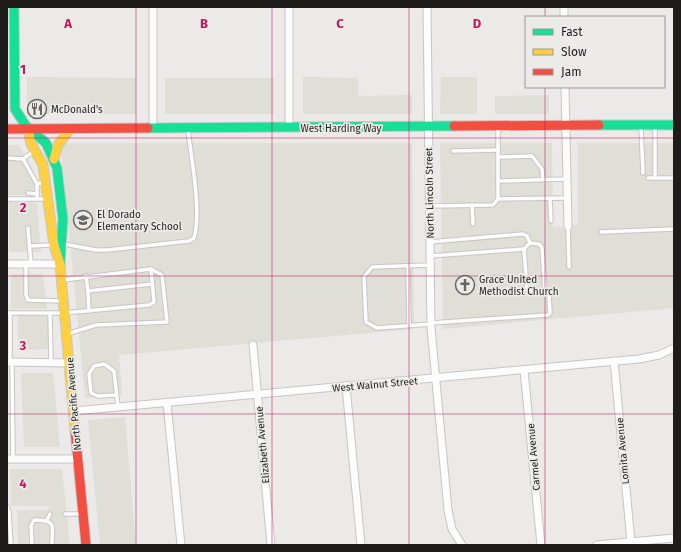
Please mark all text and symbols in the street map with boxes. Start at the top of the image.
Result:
text: A [63,16,72,31]
text: B [200,16,208,31]
text: C [336,16,344,31]
text: D [473,16,482,31]
legend [525,16,665,88]
text: Fast [561,25,583,39]
text: Slow [561,45,587,59]
text: 1 [20,62,26,77]
text: Jam [561,65,581,79]
restaurant icon: McDonald's [26,98,48,120]
place label: McDonald's [51,104,103,116]
street label: West Harding Way [300,123,382,135]
street label: North Lincoln Street [423,147,437,239]
text: 2 [20,200,27,215]
school or university icon: El Dorado Elementary School [72,209,94,231]
place label: El Dorado Elementary School [97,209,182,233]
church icon: Grace United Methodist Church [454,274,476,296]
place label: Grace United Methodist Church [479,274,559,298]
text: 3 [19,338,27,353]
street label: North Pacific Avenue [64,357,84,451]
street label: West Walnut Street [332,375,419,395]
street label: Elizabeth Avenue [254,406,272,484]
street label: Lomita Avenue [614,417,632,485]
street label: Carmel Avenue [525,423,543,491]
text: 4 [19,476,27,491]

